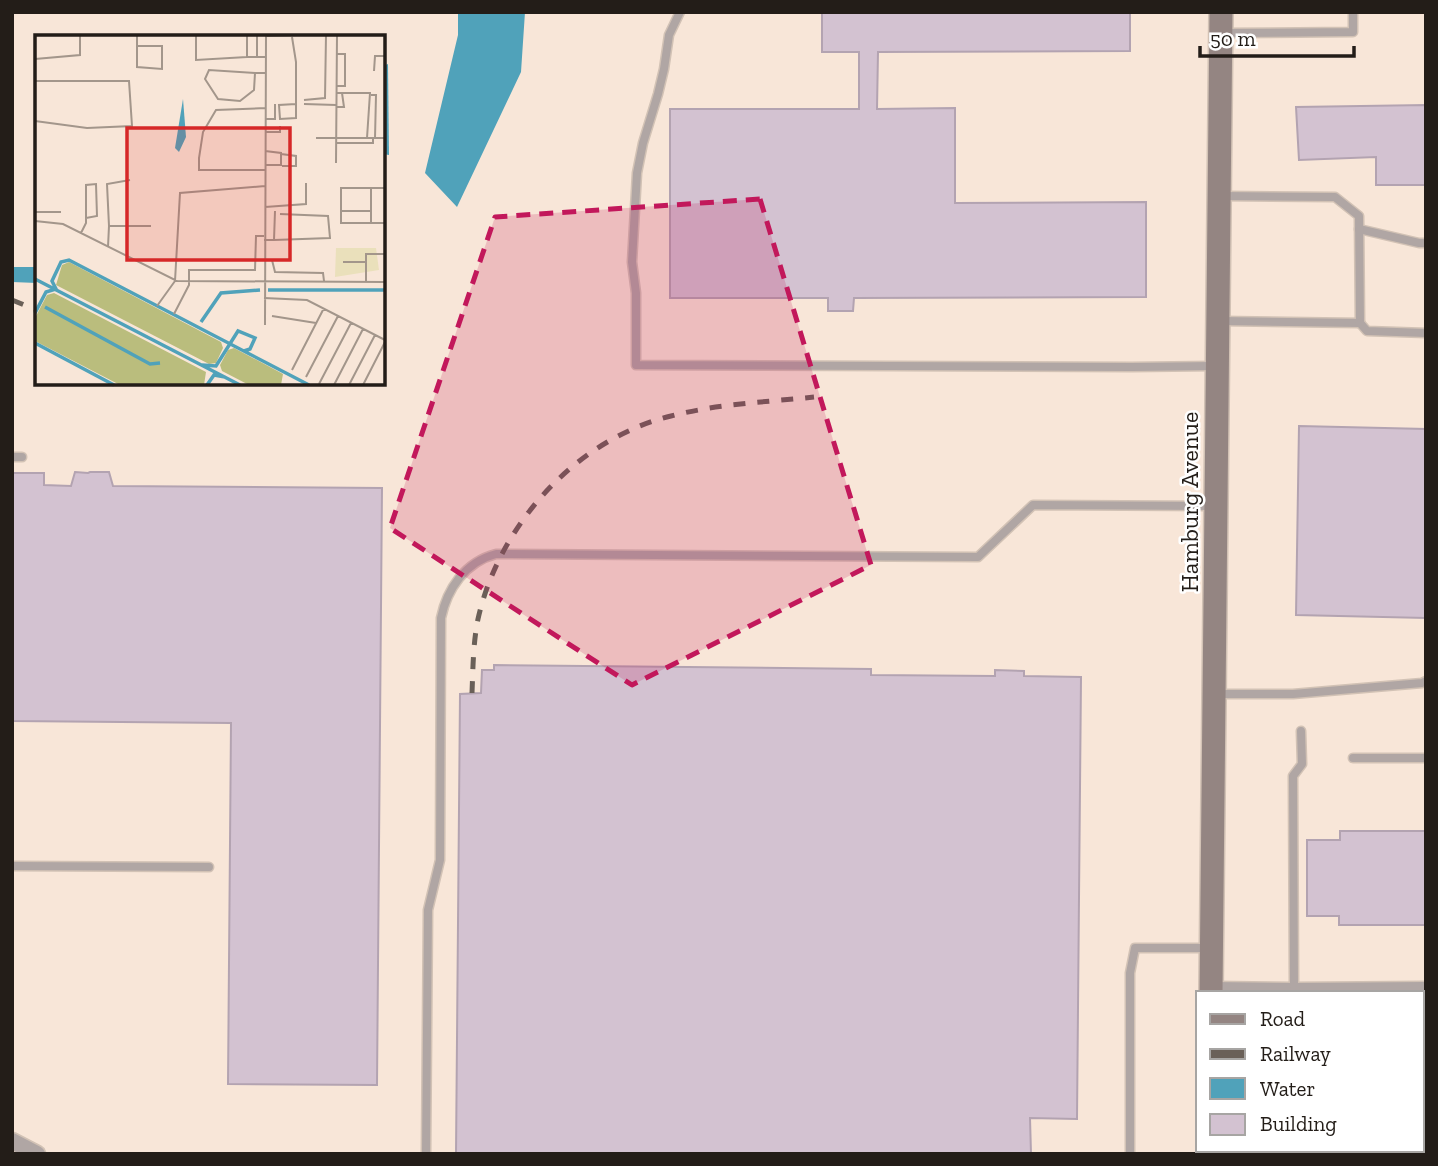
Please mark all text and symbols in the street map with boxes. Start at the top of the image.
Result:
scale bar [1200,14,1354,58]
text: 50 m [1210,26,1256,51]
inset map [35,35,385,385]
street label: Hamburg Avenue [1175,412,1204,592]
legend [1196,991,1424,1152]
text: Road [1260,1006,1306,1031]
text: Railway [1260,1041,1331,1066]
text: Water [1260,1076,1315,1101]
text: Building [1260,1111,1337,1136]

